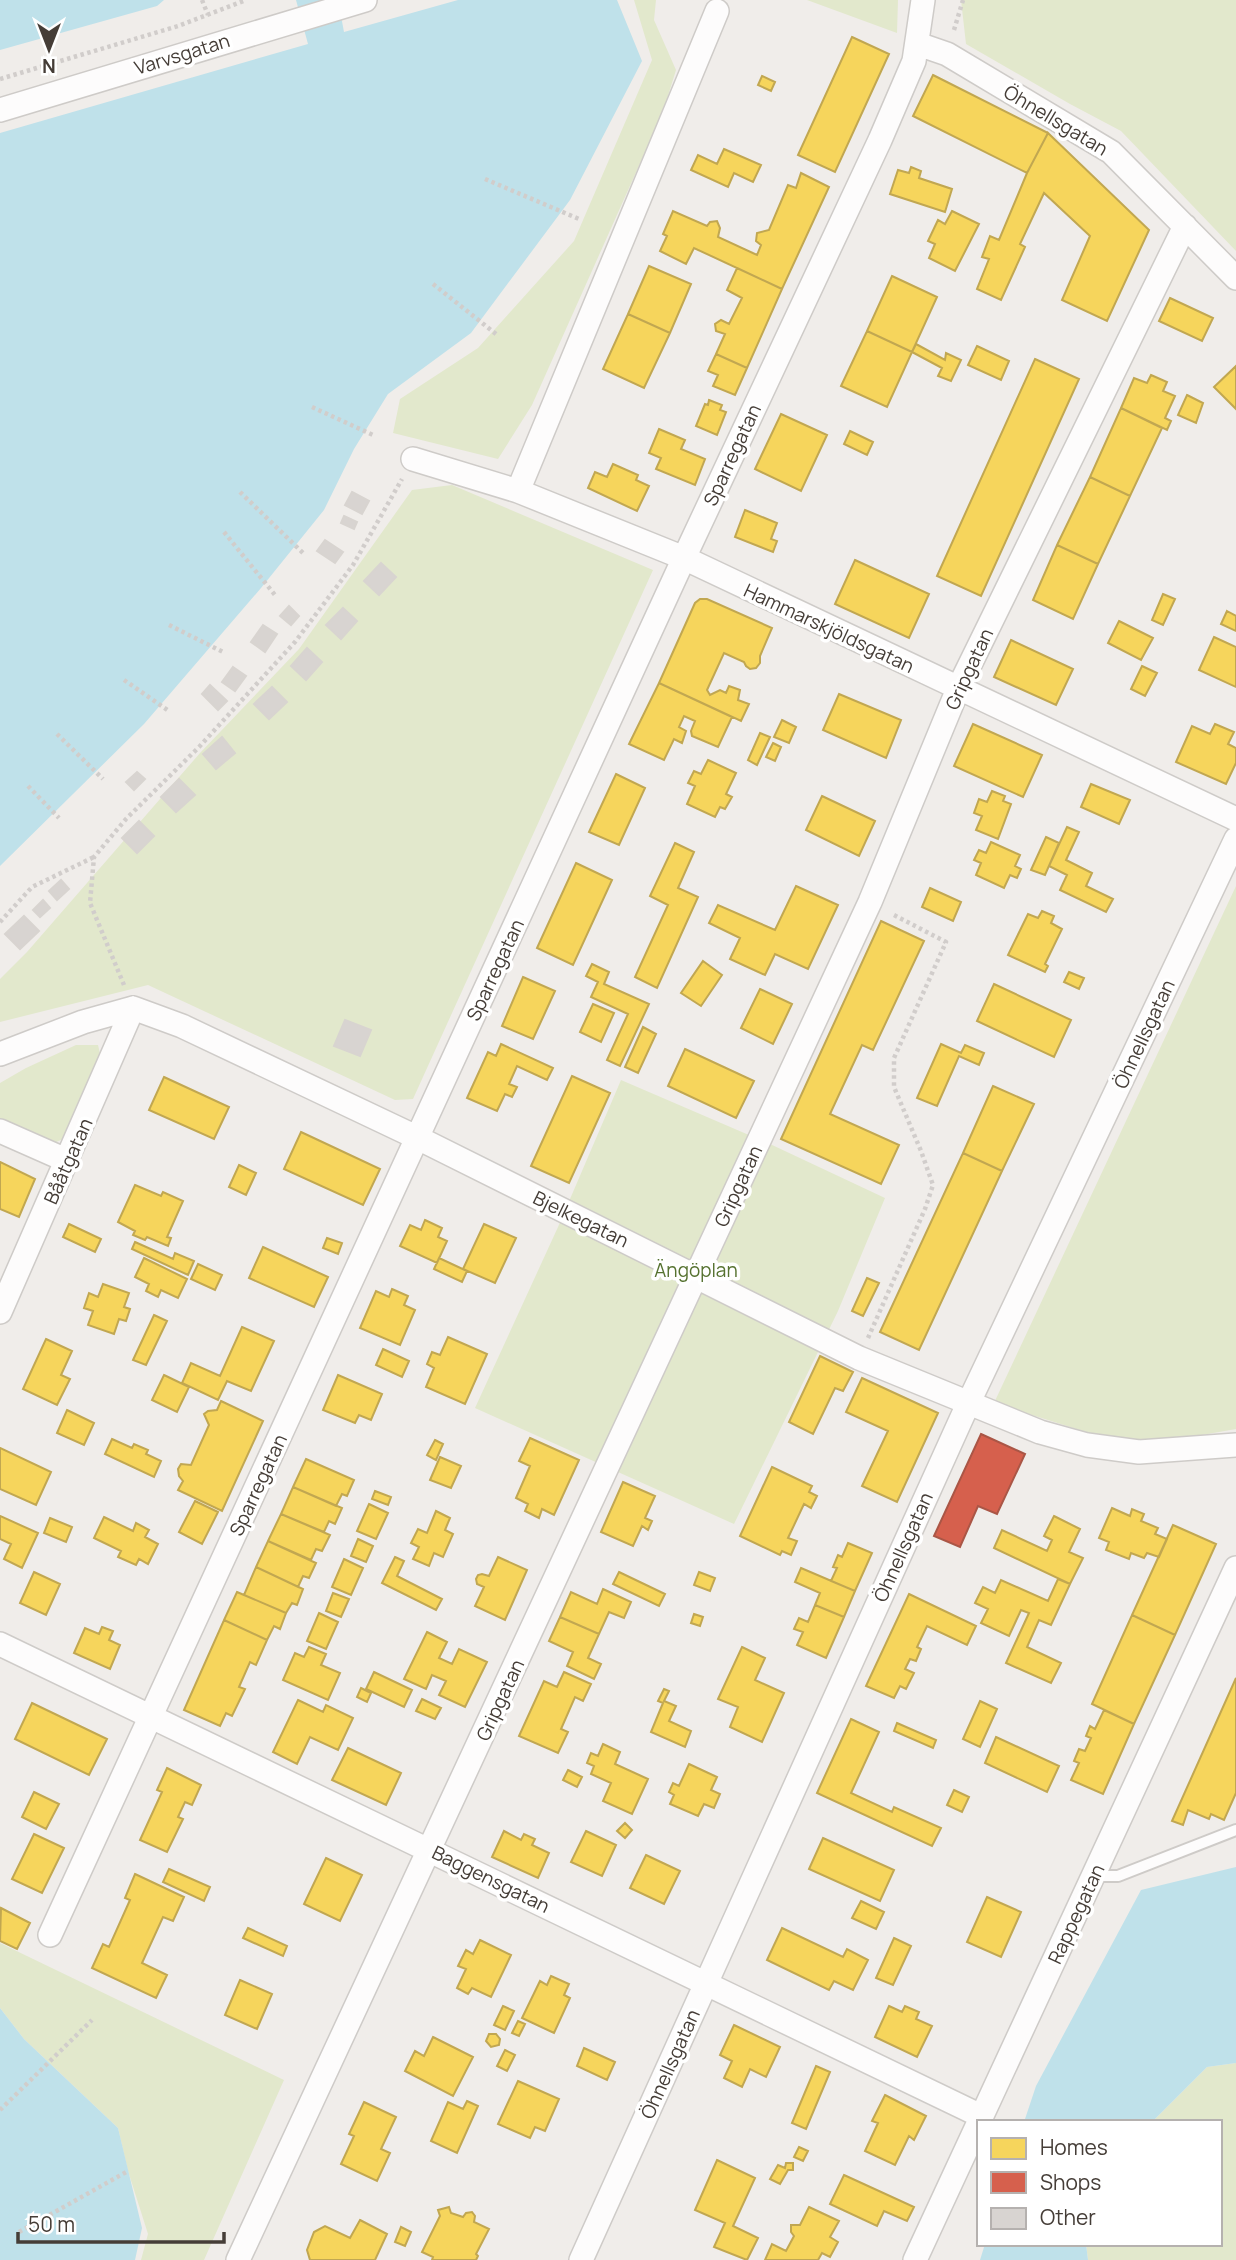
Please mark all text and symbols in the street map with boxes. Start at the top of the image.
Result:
north arrow [14,14,84,84]
street label: Varvsgatan [131,27,233,81]
text: N [42,53,56,79]
street label: Öhnellsgatan [999,79,1113,161]
street label: Sparregatan [697,400,767,510]
street label: Hammarskjöldsgatan [740,577,918,679]
street label: Gripgatan [939,624,999,714]
street label: Sparregatan [460,915,530,1025]
street label: Öhnellsgatan [1107,975,1181,1093]
street label: Bååtgatan [37,1114,99,1208]
street label: Gripgatan [708,1141,768,1231]
street label: Bjelkegatan [529,1185,633,1253]
park label: Ängöplan [654,1257,738,1283]
street label: Sparregatan [223,1430,293,1540]
street label: Öhnellsgatan [867,1488,939,1606]
street label: Gripgatan [470,1655,530,1745]
street label: Baggensgatan [428,1839,554,1919]
street label: Rappegatan [1042,1860,1110,1968]
street label: Öhnellsgatan [634,2005,706,2123]
legend [977,2120,1222,2246]
text: Homes [1040,2133,1108,2161]
text: Shops [1040,2168,1101,2196]
scale bar [18,2200,224,2244]
text: Other [1040,2203,1096,2231]
text: 50 m [28,2210,75,2238]

